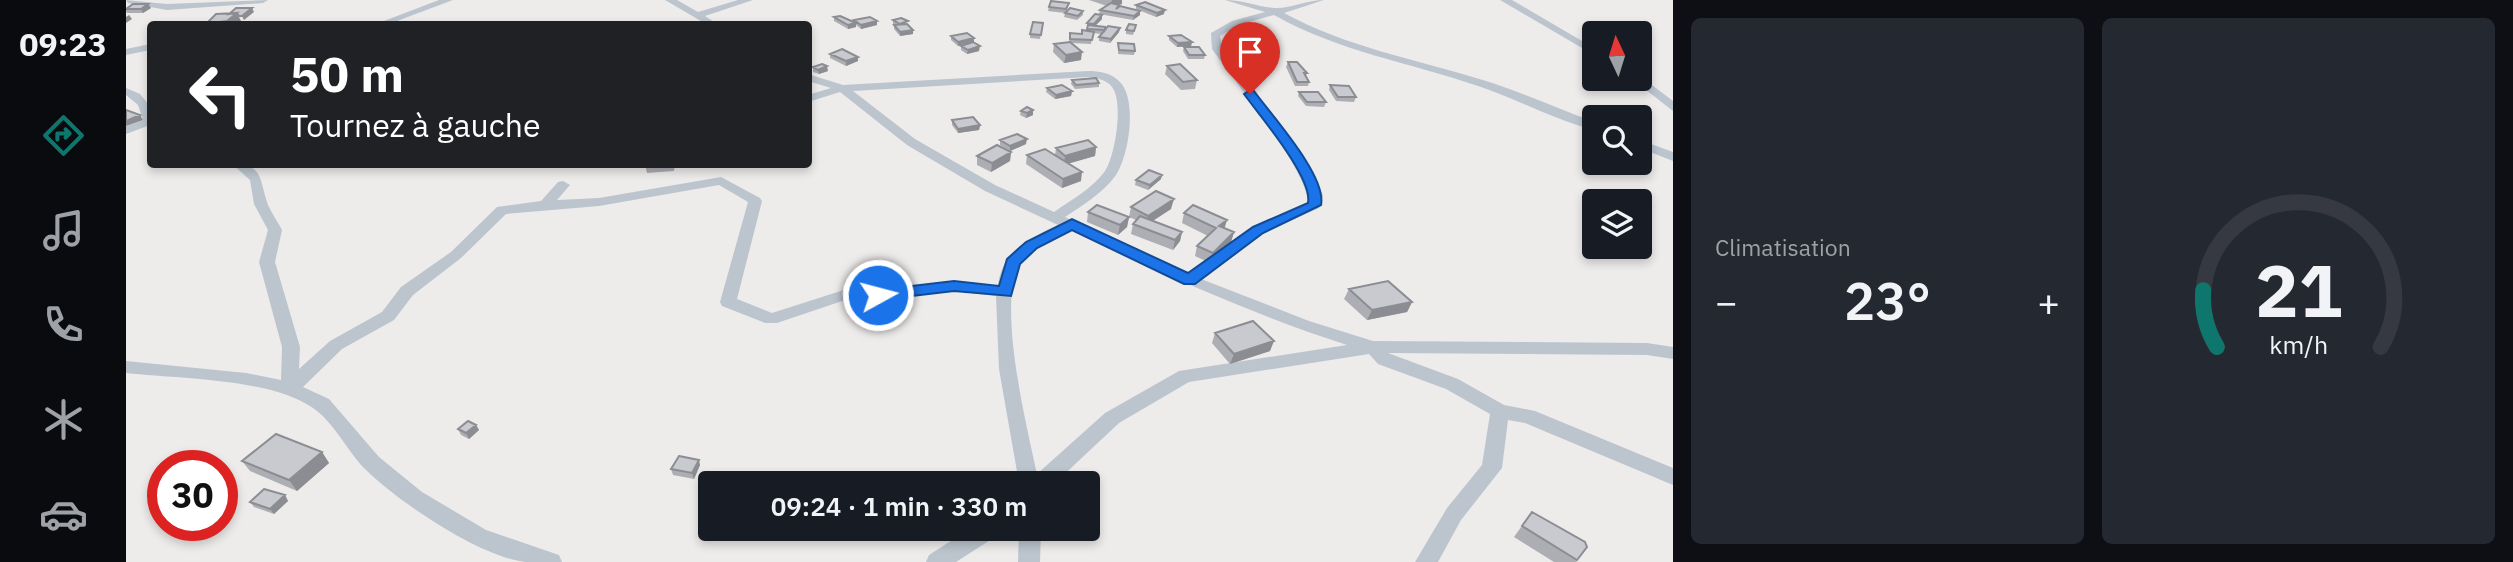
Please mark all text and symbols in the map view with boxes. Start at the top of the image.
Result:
north arrow [1582,21,1652,91]
map controls [1582,21,1652,259]
pin [1220,22,1280,94]
text: 09:23 [19,23,107,65]
icon: arrive [1231,33,1269,71]
text: 50 m [290,42,404,105]
icon: left [175,49,266,140]
text: Tournez à gauche [290,104,541,146]
button: search [1582,105,1652,175]
icon: directions [39,111,88,160]
button: layers [1582,189,1652,259]
icon: music [39,206,88,255]
text: Climatisation [1715,232,1851,262]
text: 21 [2255,242,2342,337]
position arrow [841,258,915,332]
text: 23° [1844,267,1931,334]
text: − [1715,277,1738,326]
text: + [2037,277,2060,326]
icon: phone [39,300,88,349]
text: km/h [2269,328,2328,361]
icon: climate [39,395,88,444]
speed limit sign: 30 [147,450,238,541]
text: 09:24 · 1 min · 330 m [771,489,1027,523]
icon: car [39,490,88,539]

